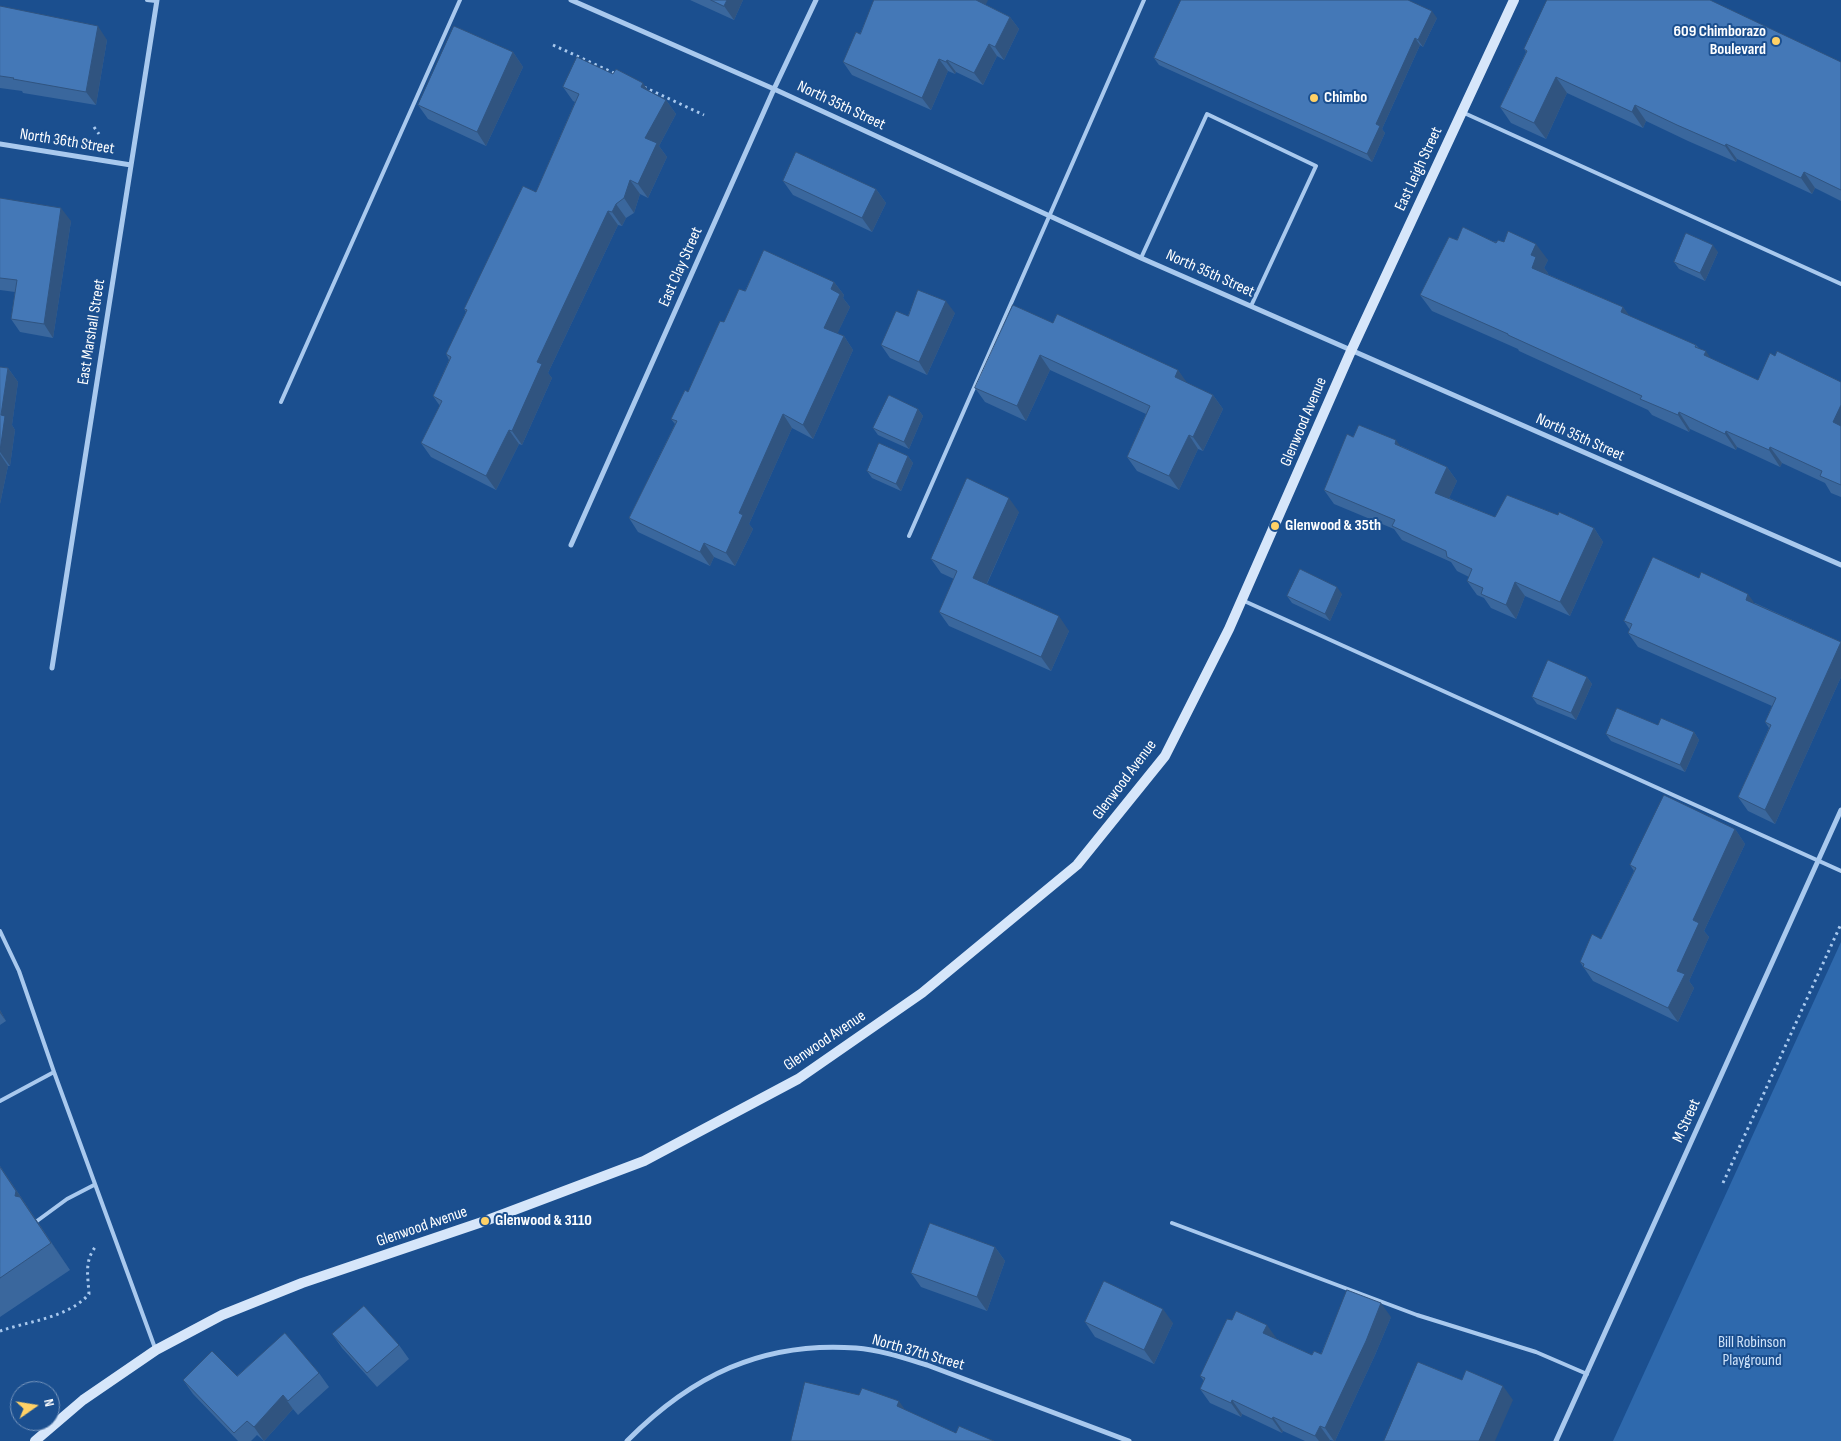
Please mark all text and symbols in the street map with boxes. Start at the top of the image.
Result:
place label: 609 Chimborazo Boulevard [1674,22,1766,60]
marker: 609 Chimborazo Boulevard [1770,35,1782,47]
street label: North 35th Street [794,77,888,135]
place label: Chimbo [1324,88,1367,108]
marker: Chimbo [1308,92,1320,104]
street label: East Leigh Street [1391,124,1447,214]
street label: North 36th Street [18,125,116,159]
street label: East Clay Street [655,224,707,310]
street label: North 35th Street [1163,246,1257,302]
street label: East Marshall Street [74,278,110,386]
street label: Glenwood Avenue [1277,375,1331,469]
street label: North 35th Street [1533,410,1627,466]
place label: Glenwood & 35th [1285,516,1381,536]
marker: Glenwood & 35th [1269,520,1281,532]
street label: Glenwood Avenue [1089,736,1161,824]
street label: Glenwood Avenue [780,1007,870,1075]
street label: M Street [1669,1096,1705,1146]
street label: Glenwood Avenue [374,1202,470,1252]
place label: Glenwood & 3110 [495,1211,592,1231]
marker: Glenwood & 3110 [479,1215,491,1227]
street label: North 37th Street [870,1331,966,1375]
park label: Bill Robinson Playground [1718,1333,1786,1371]
north arrow [10,1381,60,1431]
text: N [40,1397,58,1408]

